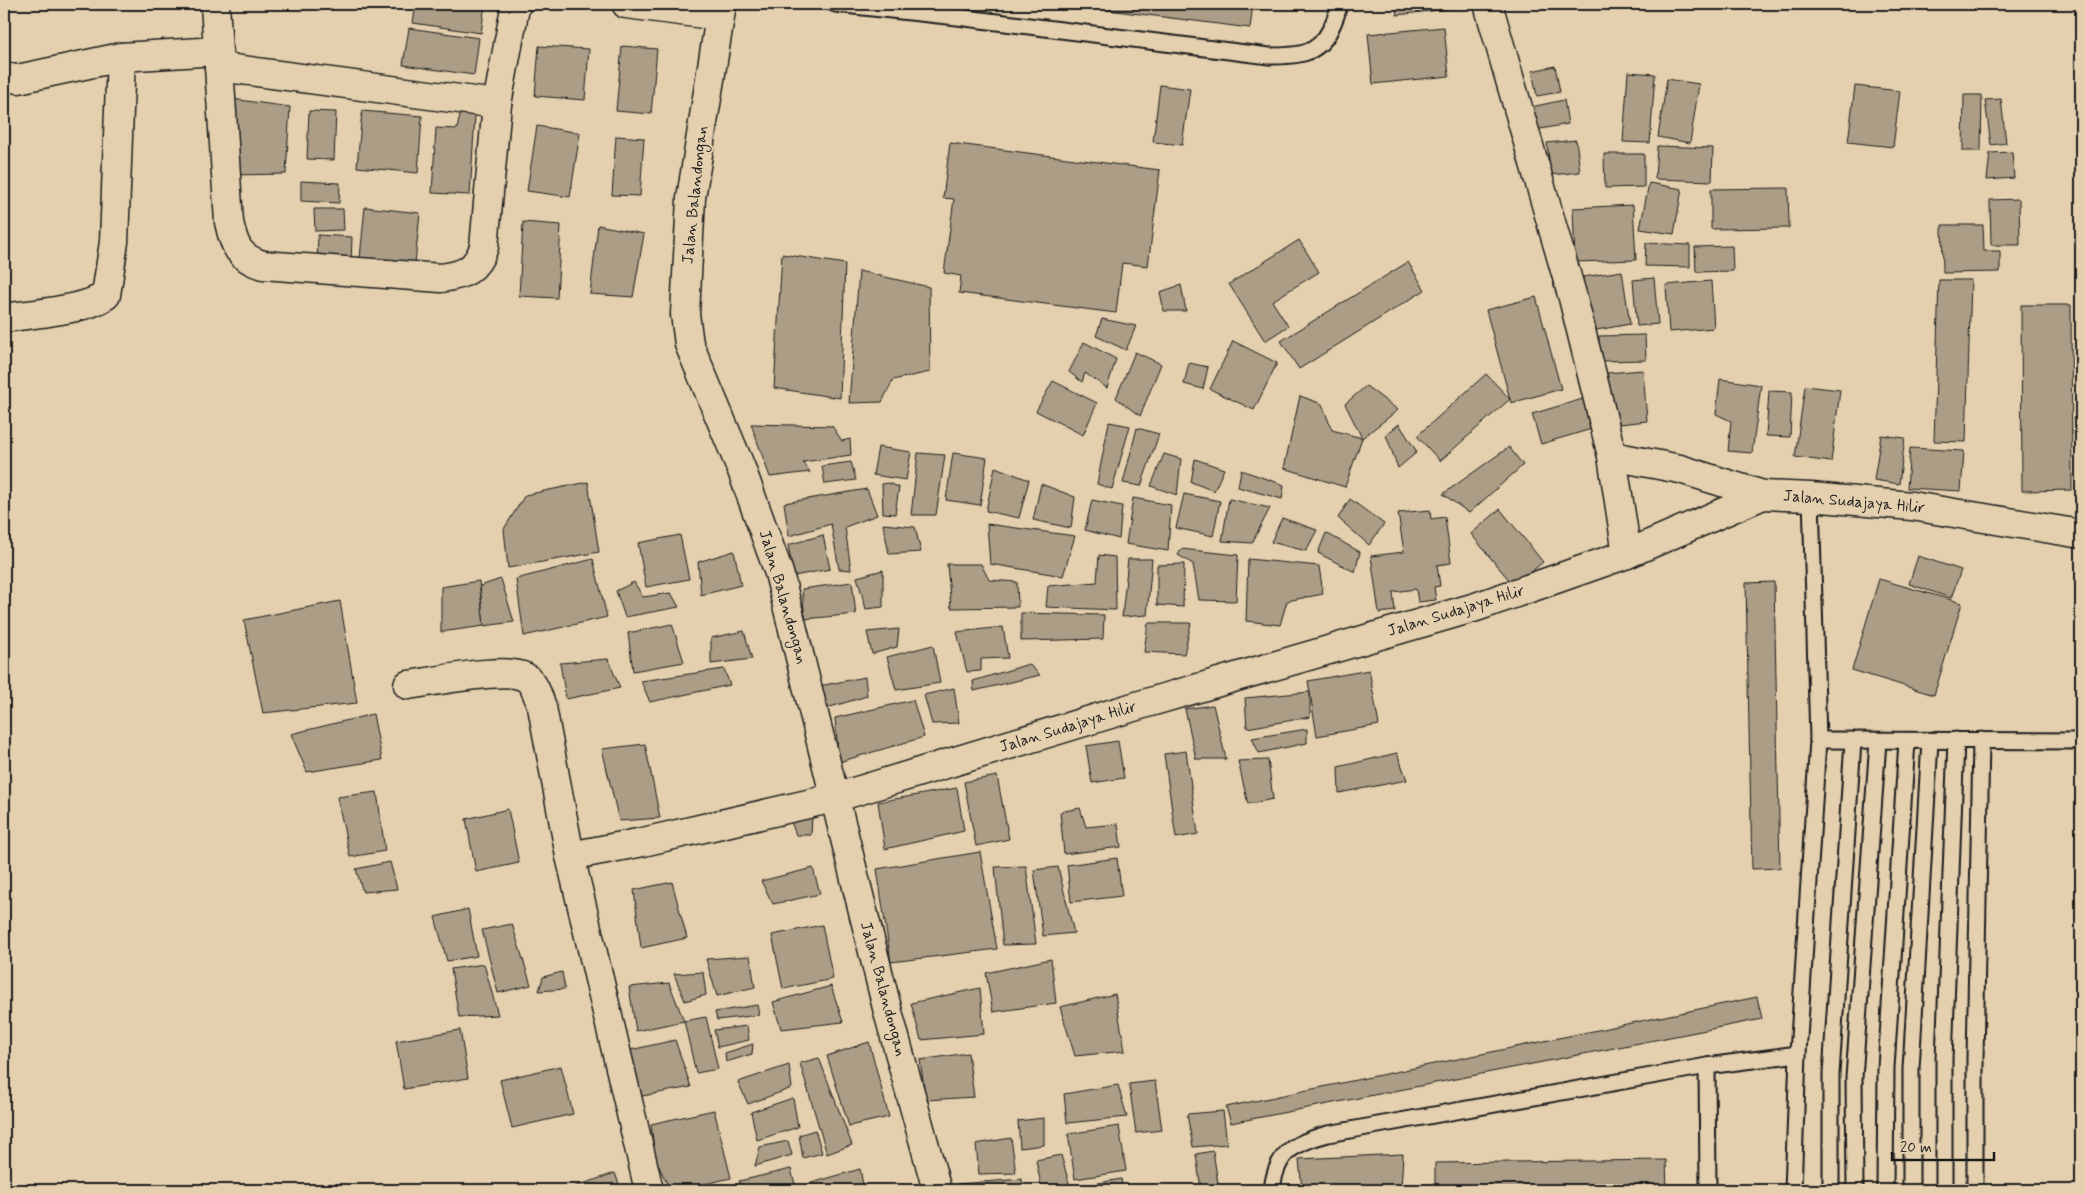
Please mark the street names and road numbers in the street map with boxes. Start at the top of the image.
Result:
street label: Jalan Balandongan [677,125,714,265]
street label: Jalan Sudajaya Hilir [1782,485,1926,519]
street label: Jalan Balandongan [753,527,812,667]
street label: Jalan Sudajaya Hilir [1385,580,1527,642]
street label: Jalan Sudajaya Hilir [997,696,1139,758]
street label: Jalan Balandongan [854,919,911,1059]

